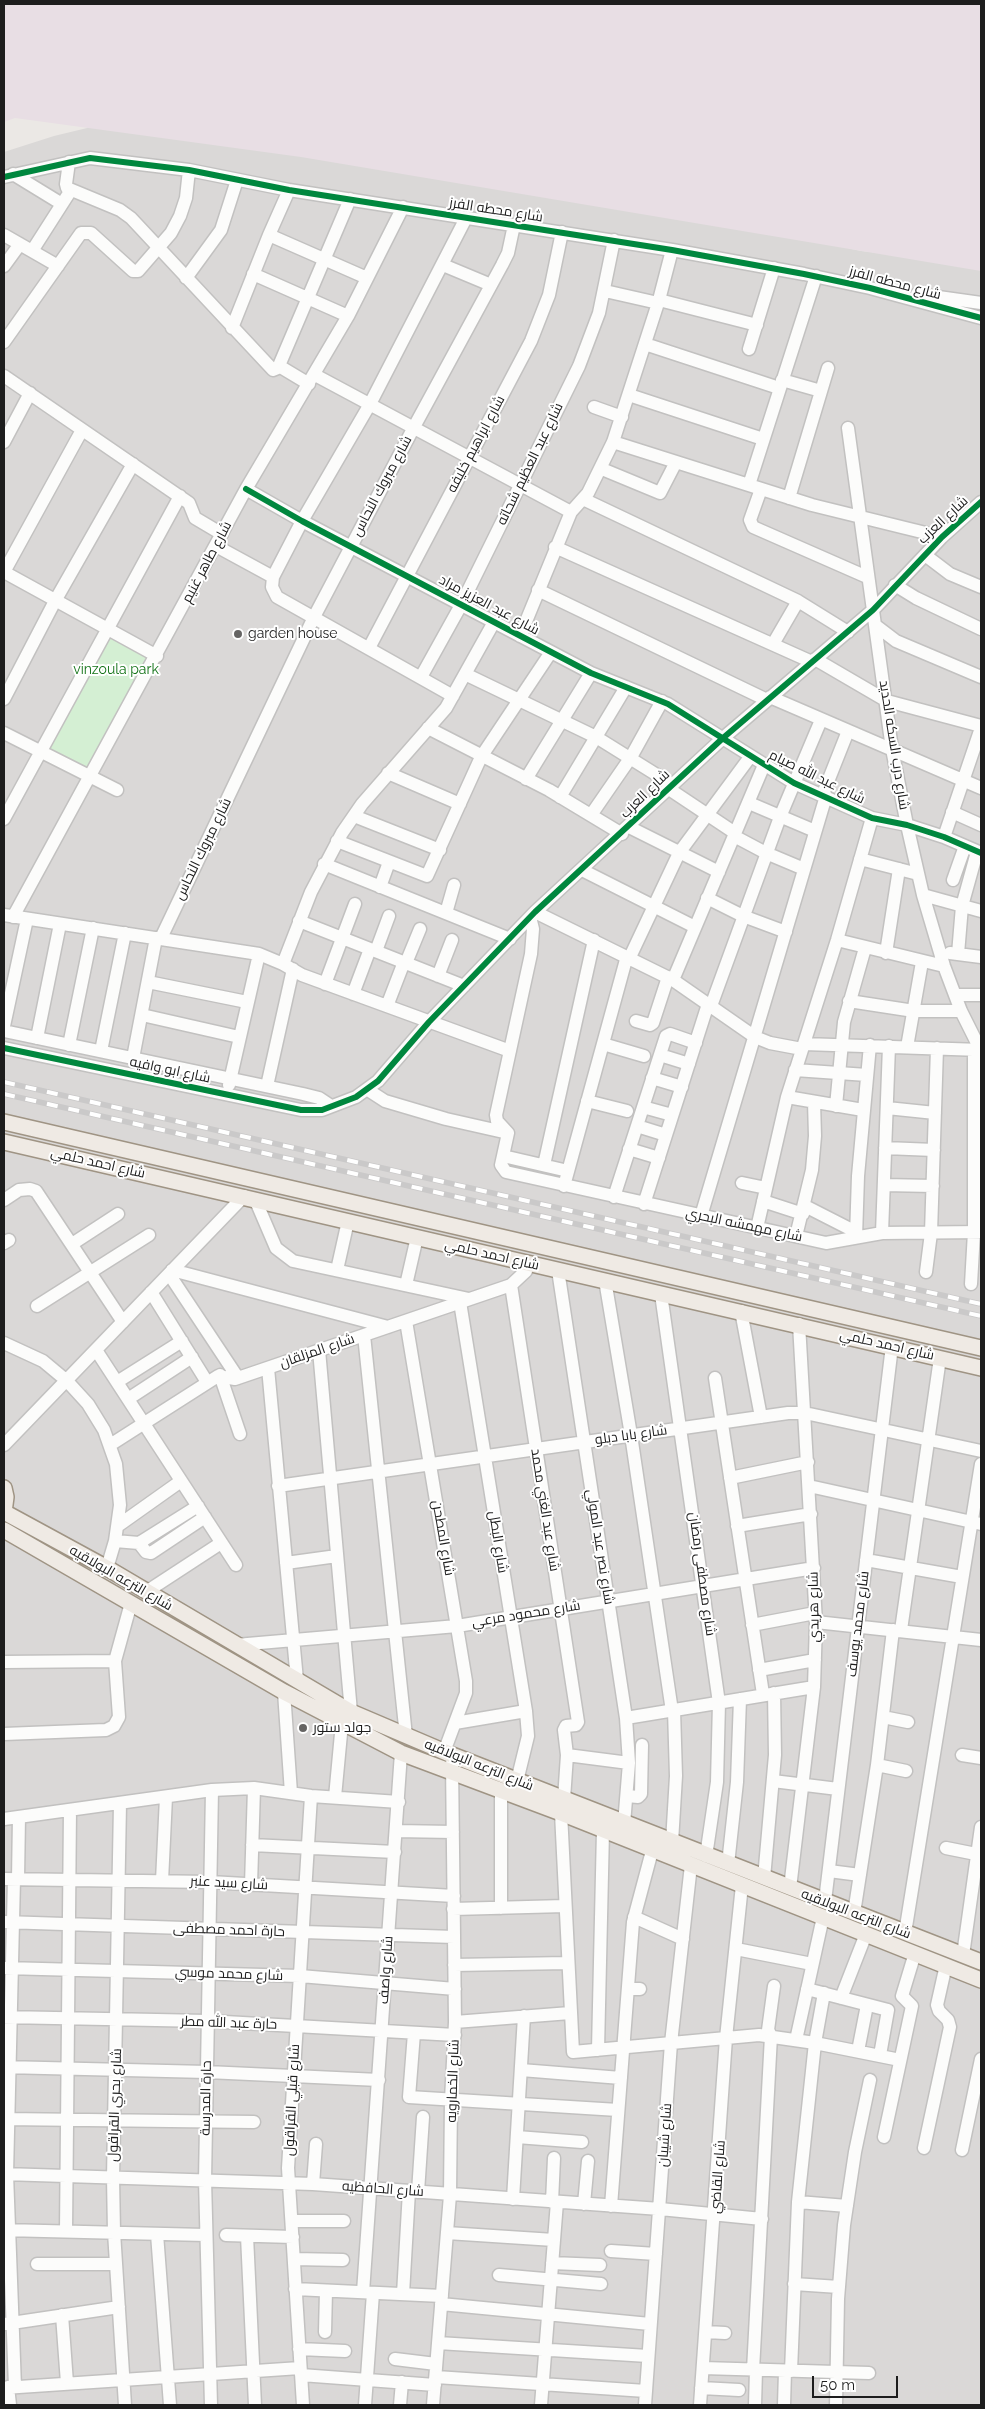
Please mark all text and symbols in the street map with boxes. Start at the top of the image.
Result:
street label: شارع محطه الفرز [448,194,544,226]
street label: شارع محطه الفرز [847,263,943,303]
street label: شارع ابراهيم خليفه [443,393,509,495]
street label: شارع عبد العظيم شحاته [493,400,567,528]
street label: شارع مبروك النحاس [348,433,416,539]
street label: شارع العزب [914,493,972,547]
street label: شارع طاهر غنيم [178,518,236,606]
street label: شارع عبد العزيز مراد [436,571,542,639]
place label: garden house [248,626,337,642]
marker: garden house [232,628,244,640]
park label: vinzoula park [73,662,159,678]
street label: شارع درب السكه الحديد [875,679,913,811]
street label: شارع عبد الله صيام [766,746,868,808]
street label: شارع العزب [617,766,673,822]
street label: شارع مبروك النحاس [171,795,235,903]
street label: شارع ابو وافيه [128,1053,212,1087]
street label: شارع احمد حلمي [49,1144,147,1182]
street label: شارع مهمشه البحري [684,1204,804,1246]
street label: شارع احمد حلمي [443,1236,541,1274]
street label: شارع احمد حلمي [838,1326,936,1364]
street label: شارع المزلقان [277,1330,357,1372]
street label: شارع بابا دبلو [594,1422,668,1448]
street label: شارع عبد الغني محمد [527,1447,563,1573]
street label: شارع نصر عبد المولي [583,1488,617,1606]
street label: شارع المطحن [428,1499,458,1577]
street label: شارع البطل [485,1510,511,1574]
street label: شارع مصطفى رمضان [685,1511,719,1637]
street label: شارع الترعه البولاقيه [67,1542,175,1614]
street label: شارع محمد يوسف [843,1570,873,1678]
street label: شارع هريدي [805,1571,823,1643]
street label: شارع محمود مرعي [470,1597,582,1631]
place label: جولد ستور [313,1720,371,1736]
marker: جولد ستور [297,1722,309,1734]
street label: شارع الترعه البولاقيه [422,1735,536,1795]
street label: شارع سيد عنبر [190,1873,268,1893]
street label: شارع الترعه البولاقيه [799,1885,913,1943]
street label: حارة احمد مصطفى [173,1920,285,1940]
street label: شارع واصف [375,1935,397,2005]
street label: شارع محمد موسي [175,1964,283,1984]
street label: حارة عبد الله مطر [180,2013,278,2033]
street label: شارع الخمارويه [443,2039,463,2123]
street label: شارع قبلي القراقول [281,2044,303,2156]
street label: شارع بحري القراقول [105,2048,125,2162]
street label: حارة المدرسة [197,2060,215,2136]
street label: شارع شيبان [654,2103,676,2167]
street label: شارع القاضي [707,2140,729,2214]
street label: شارع الحافظيه [341,2178,425,2200]
scale bar [815,2366,901,2398]
text: 50 m [820,2376,855,2394]

